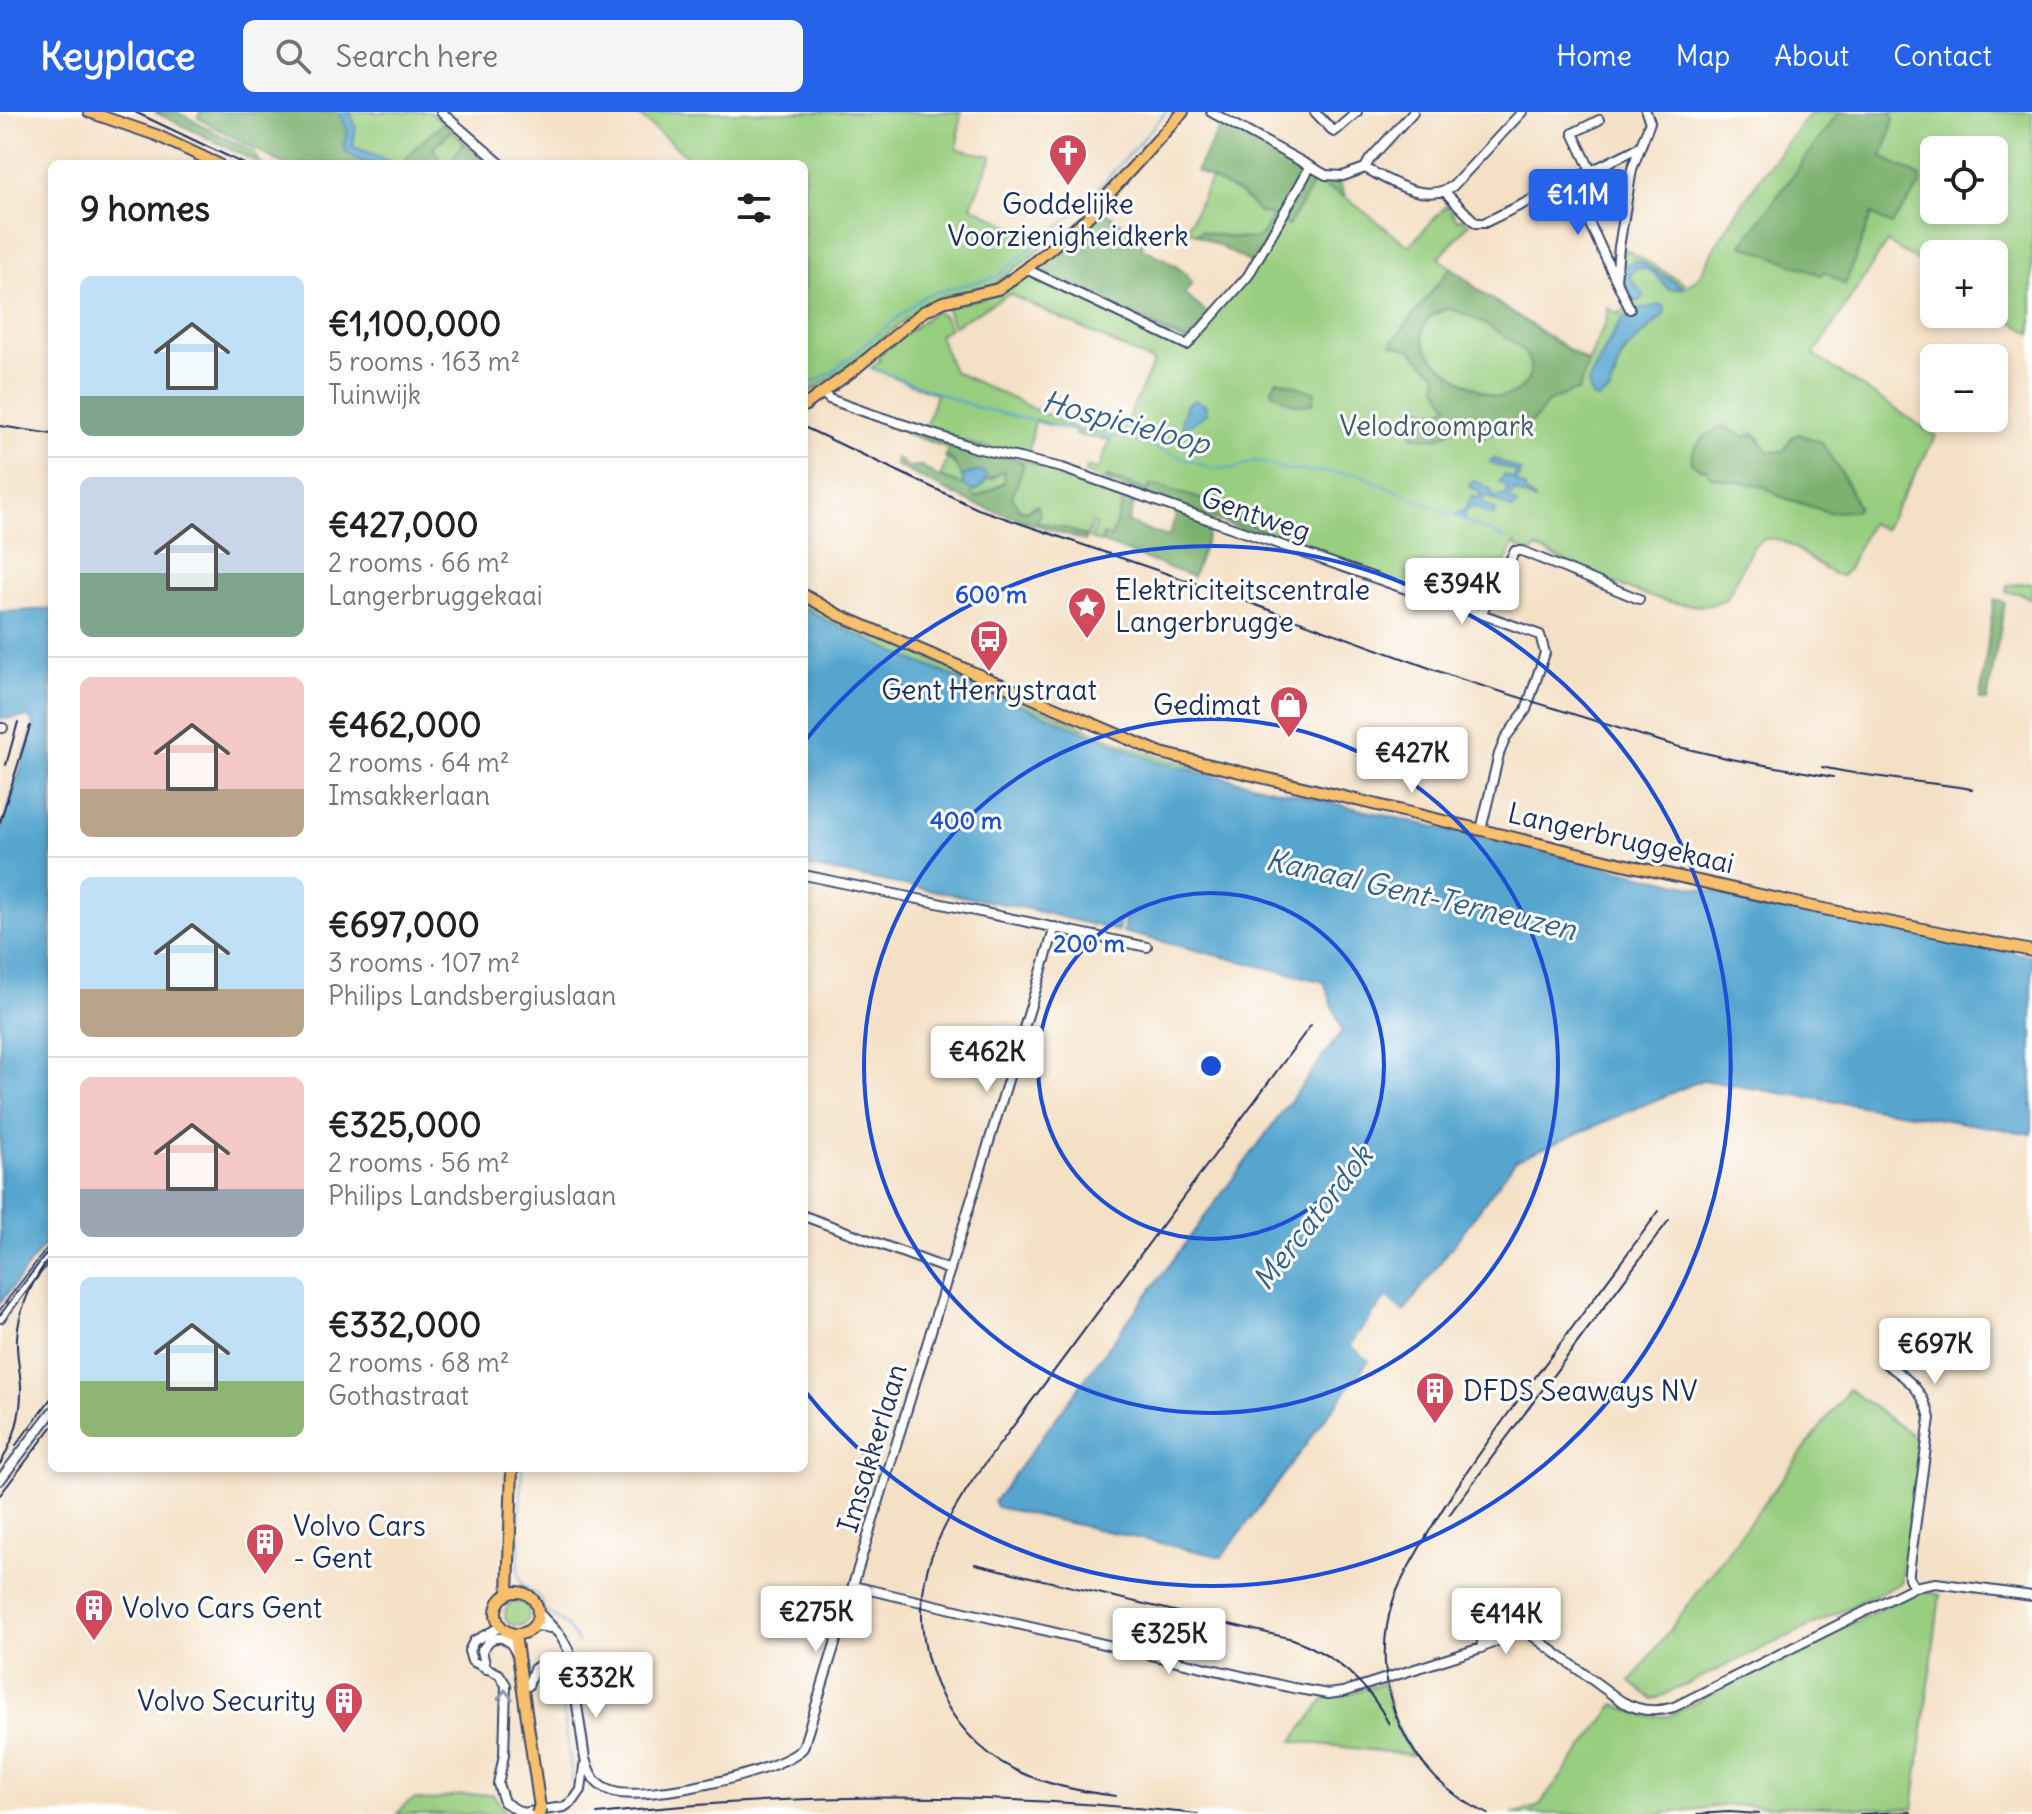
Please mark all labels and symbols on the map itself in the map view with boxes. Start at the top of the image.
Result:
church icon: Goddelijke Voorzienigheidkerk [1047,132,1089,187]
pin: €1.1M [1522,169,1634,237]
place label: Goddelijke Voorzienigheidkerk [948,186,1189,254]
water label: Hospicieloop [1038,381,1216,463]
park label: Velodroompark [1340,408,1534,444]
street label: Gentweg [1197,479,1315,549]
pin: €394K [1406,558,1518,626]
place label: Elektriciteitscentrale Langerbrugge [1115,572,1370,640]
text: 600 m [955,579,1027,609]
place icon: Elektriciteitscentrale Langerbrugge [1066,585,1108,640]
bus stop icon: Gent Herrystraat [968,618,1010,673]
place label: Gent Herrystraat [881,672,1097,708]
shop icon: Gedimat [1268,684,1310,739]
place label: Gedimat [1153,687,1261,723]
pin: €427K [1356,727,1468,795]
street label: Langerbruggekaai [1504,794,1738,882]
text: 400 m [930,805,1002,835]
water label: Kanaal Gent-Terneuzen [1263,840,1581,948]
text: 200 m [1053,928,1125,958]
pin: €462K [931,1026,1043,1094]
centre of rings [1197,1052,1225,1080]
water label: Mercatordok [1244,1136,1382,1297]
pin: €697K [1879,1318,1991,1386]
street label: Imsakkerlaan [829,1359,915,1537]
building icon: DFDS Seaways NV [1414,1370,1456,1425]
place label: DFDS Seaways NV [1463,1373,1697,1409]
place label: Volvo Cars - Gent [293,1508,426,1576]
building icon: Volvo Cars - Gent [244,1521,286,1576]
pin: €275K [760,1586,872,1654]
building icon: Volvo Cars Gent [73,1587,115,1642]
pin: €414K [1450,1588,1562,1656]
place label: Volvo Cars Gent [122,1590,322,1626]
pin: €325K [1113,1608,1225,1676]
pin: €332K [540,1652,652,1720]
building icon: Volvo Security [323,1680,365,1735]
place label: Volvo Security [137,1683,316,1719]
one-way arrow [496,1688,514,1701]

